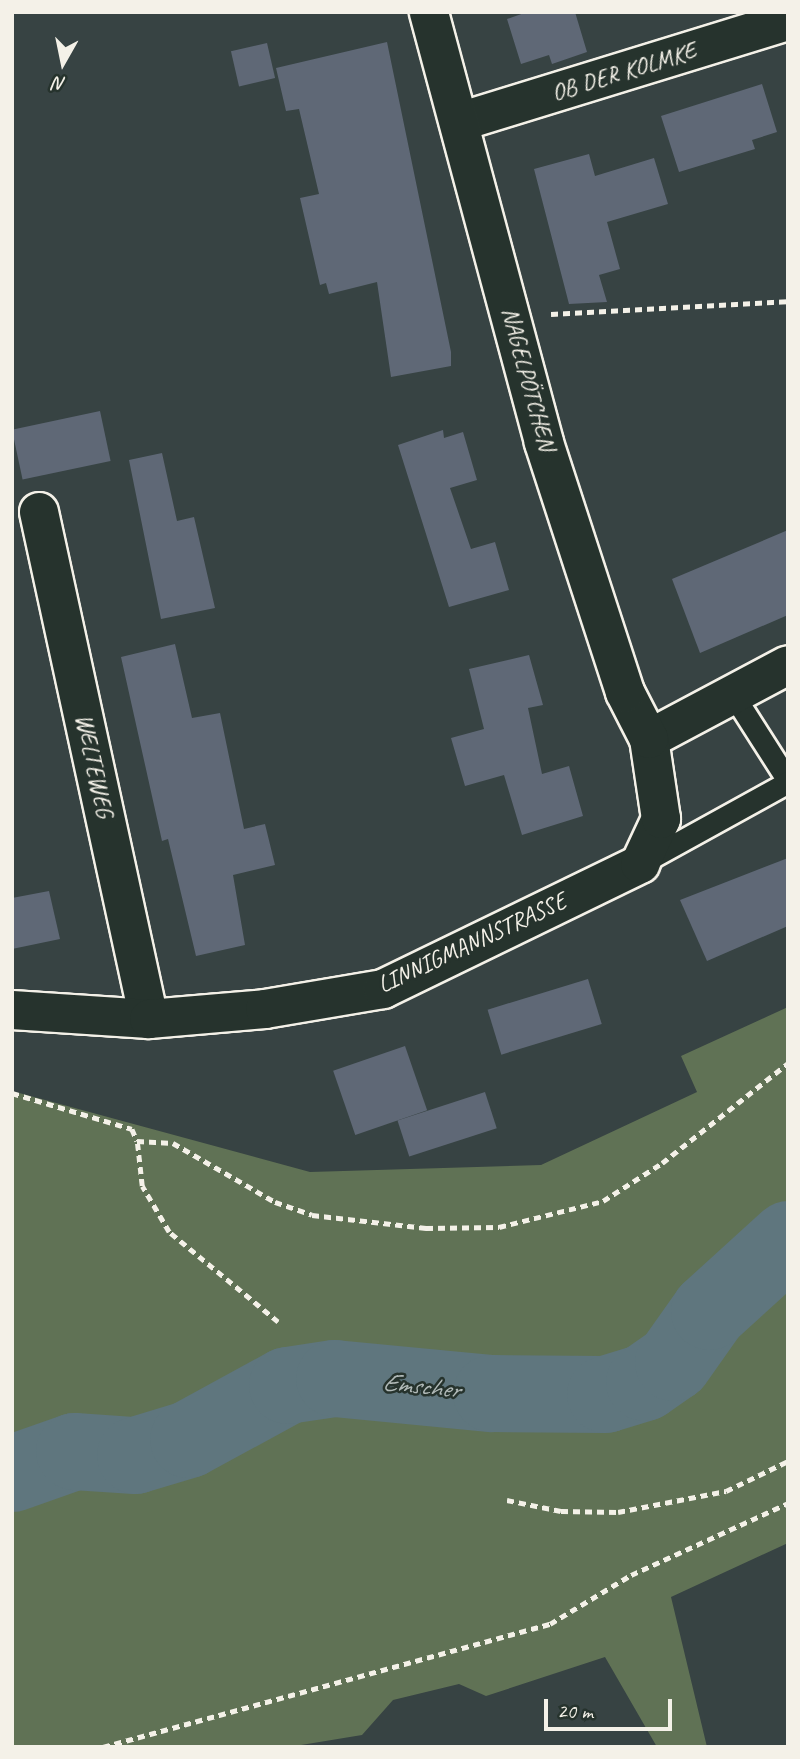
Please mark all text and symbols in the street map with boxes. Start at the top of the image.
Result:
north arrow [28,28,98,98]
street label: OB DER KOLMKE [548,36,700,108]
text: N [52,71,67,97]
street label: NAGELPÖTCHEN [495,304,561,454]
street label: WELTEWEG [69,712,119,820]
street label: LINNIGMANNSTRASSE [373,887,571,999]
water label: Emscher [381,1366,461,1406]
scale bar [548,1686,676,1730]
text: 20 m [557,1698,593,1724]

